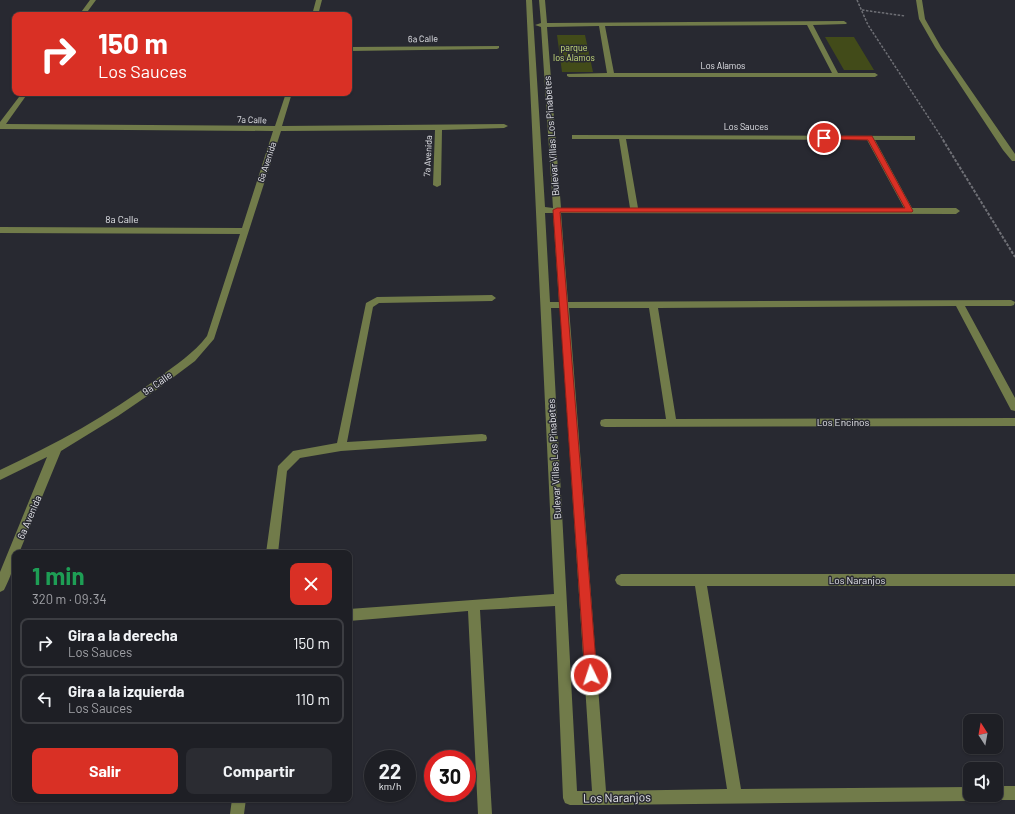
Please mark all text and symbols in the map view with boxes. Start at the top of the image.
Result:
text: 150 m [98,26,168,60]
icon: right [32,28,84,80]
street label: 6a Calle [408,33,438,44]
park label: parque los Alamos [553,42,595,63]
text: Los Sauces [98,60,187,82]
street label: Los Alamos [701,60,745,71]
street label: Bulevar Villas Los Pinabetes [541,75,561,196]
street label: 7a Calle [237,113,267,126]
street label: Los Sauces [724,121,768,132]
pin [807,121,841,155]
icon: arrive [813,127,835,149]
street label: 7a Avenida [421,135,434,177]
street label: 6a Avenida [255,140,278,183]
street label: 8a Calle [105,213,139,225]
street label: 9a Calle [140,369,174,397]
street label: Bulevar Villas Los Pinabetes [545,398,563,519]
street label: Los Encinos [817,416,870,428]
street label: 6a Avenida [14,493,44,541]
text: 1 min [32,561,85,590]
button: close [290,563,332,605]
street label: Los Naranjos [829,574,886,586]
text: 320 m · 09:34 [32,591,107,607]
text: Gira a la derecha [68,626,178,644]
icon: right [34,632,56,654]
text: 150 m [293,634,330,652]
text: Los Sauces [68,644,132,660]
position arrow [570,654,612,696]
text: Gira a la izquierda [68,682,184,700]
icon: left [34,688,56,710]
text: 110 m [296,690,330,708]
text: Los Sauces [68,700,132,716]
north arrow [963,714,1003,754]
map controls [963,714,1003,802]
button: Salir [32,748,178,794]
button: Compartir [186,748,332,794]
speed limit sign: 30 [424,750,476,802]
text: 22 [379,759,401,783]
button: sound [963,762,1003,802]
text: km/h [379,780,401,792]
street label: Los Naranjos [583,789,651,805]

